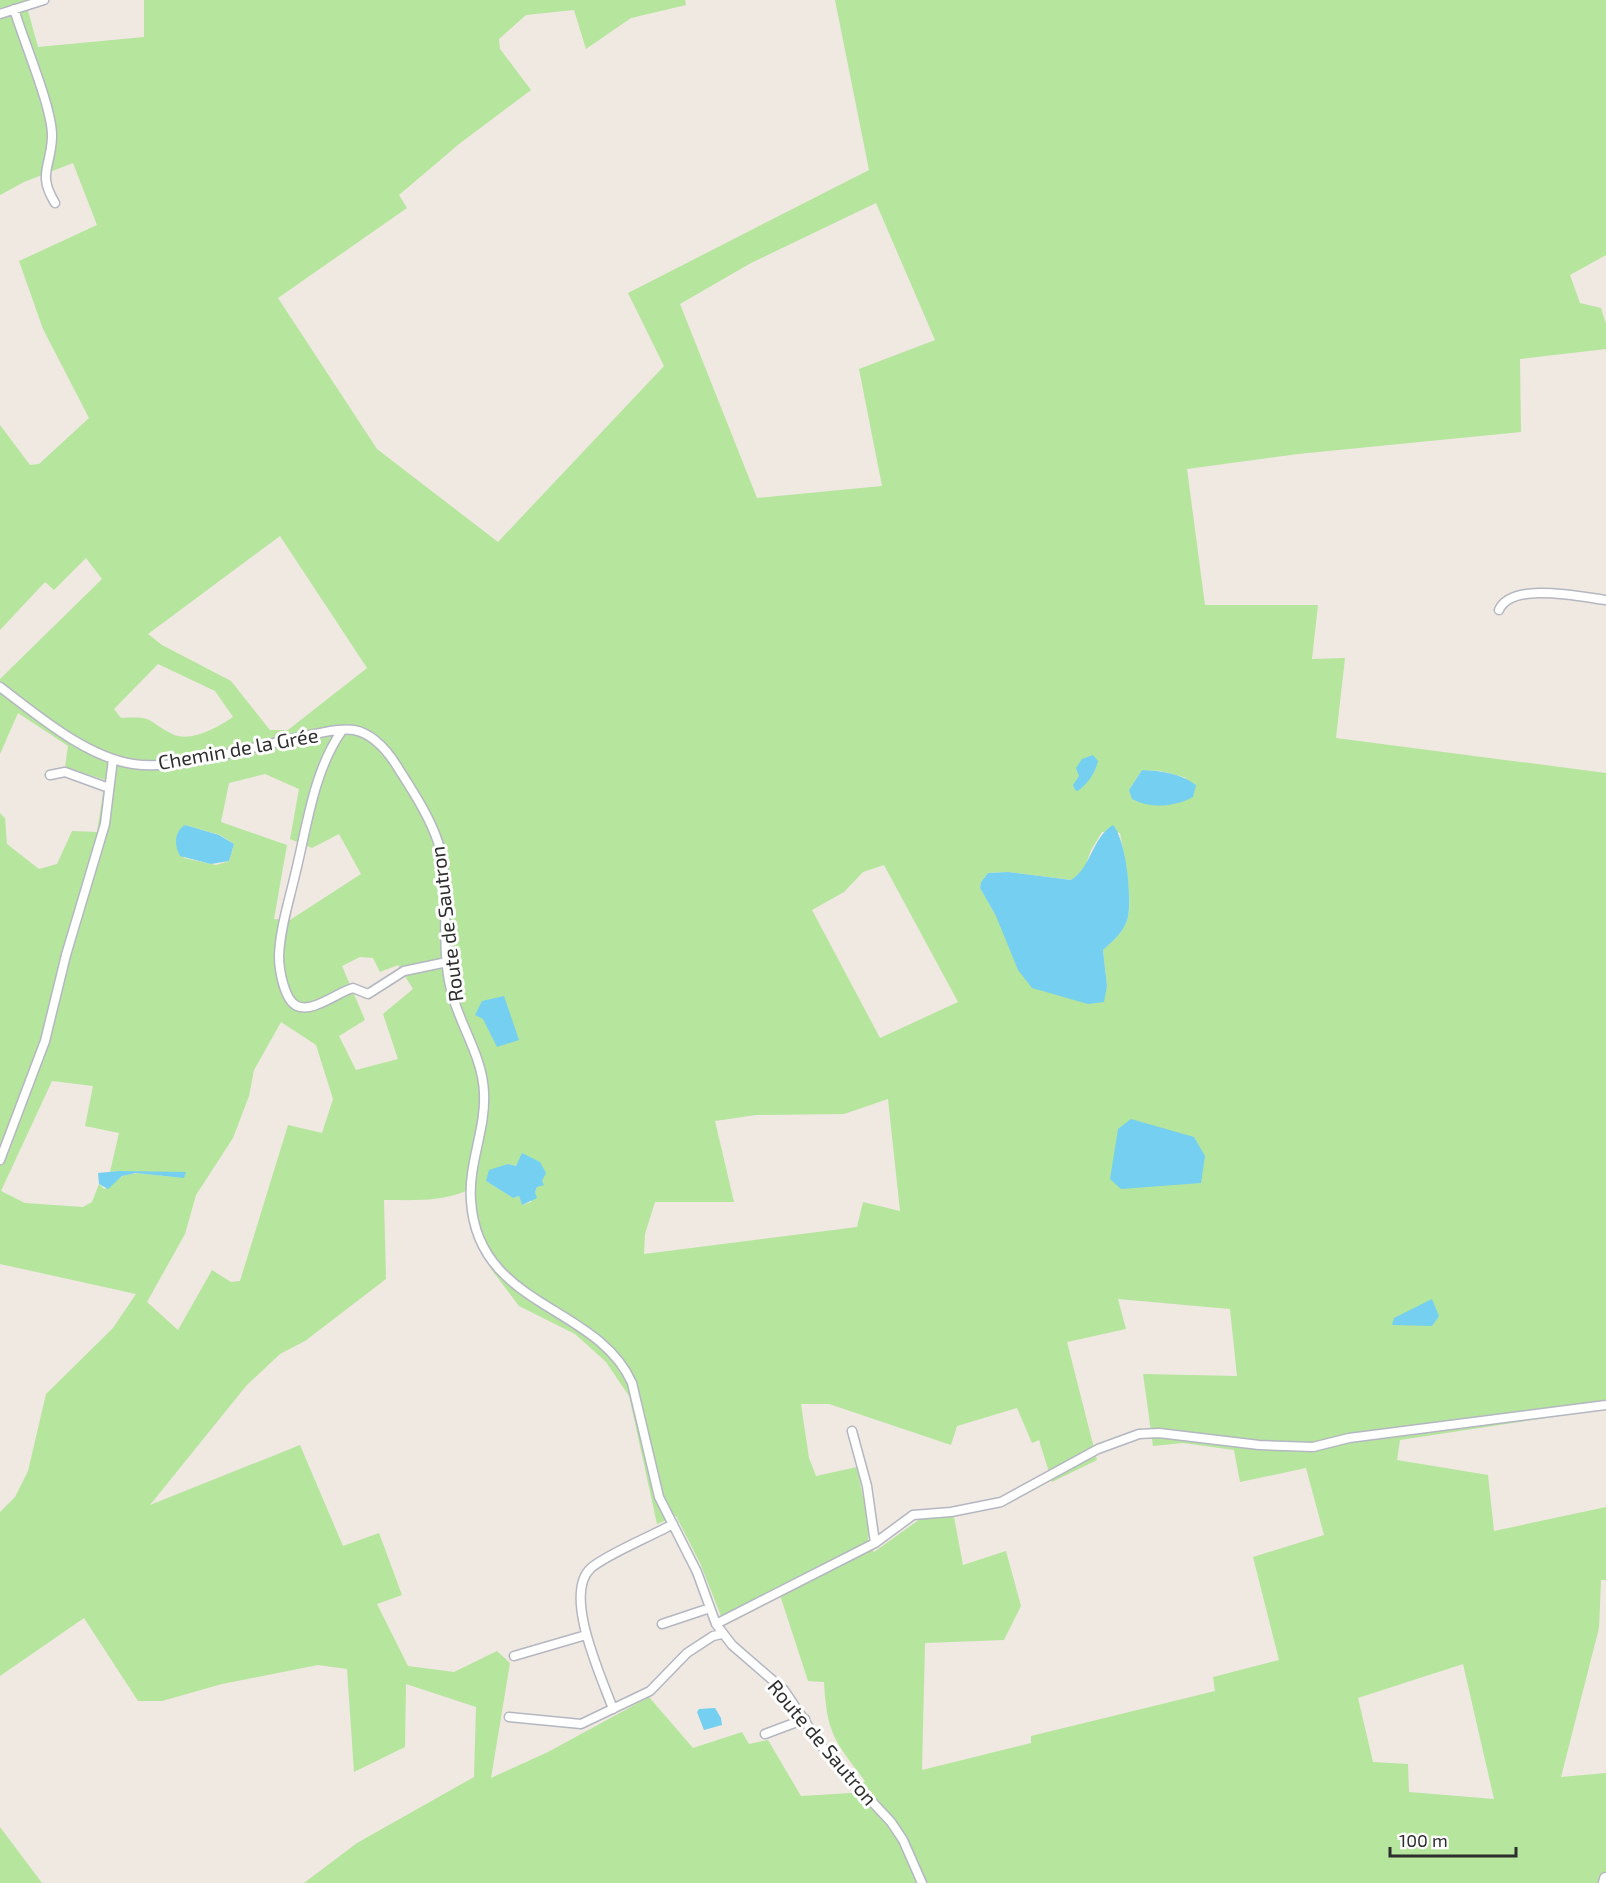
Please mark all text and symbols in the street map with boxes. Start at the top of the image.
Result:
street label: Chemin de la Grée [156,722,320,774]
street label: Route de Sautron [425,845,467,1003]
street label: Route de Sautron [764,1674,882,1810]
scale bar [1390,1820,1516,1858]
text: 100 m [1399,1829,1448,1851]

